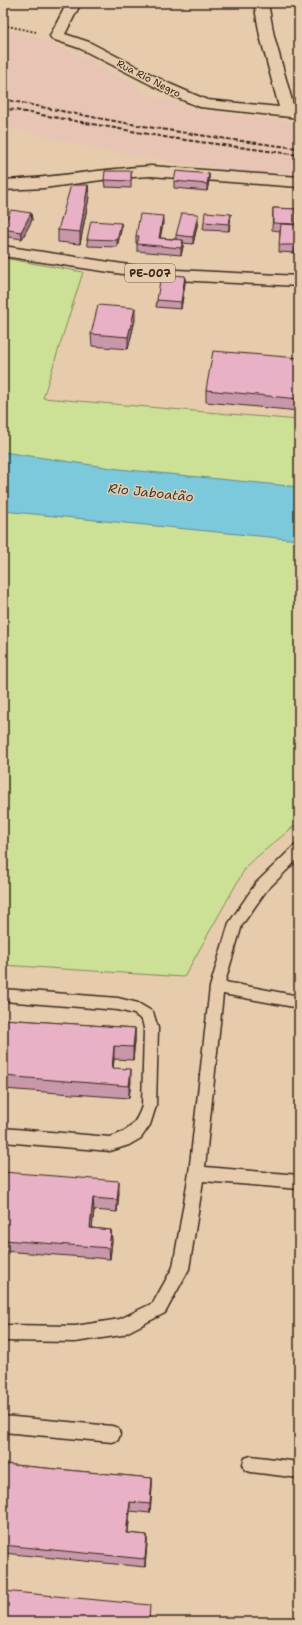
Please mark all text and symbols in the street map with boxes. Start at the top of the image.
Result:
street label: Rua Rio Negro [115,57,183,100]
road number: PE-007 [125,264,175,282]
water label: Rio Jaboatão [107,480,195,505]

